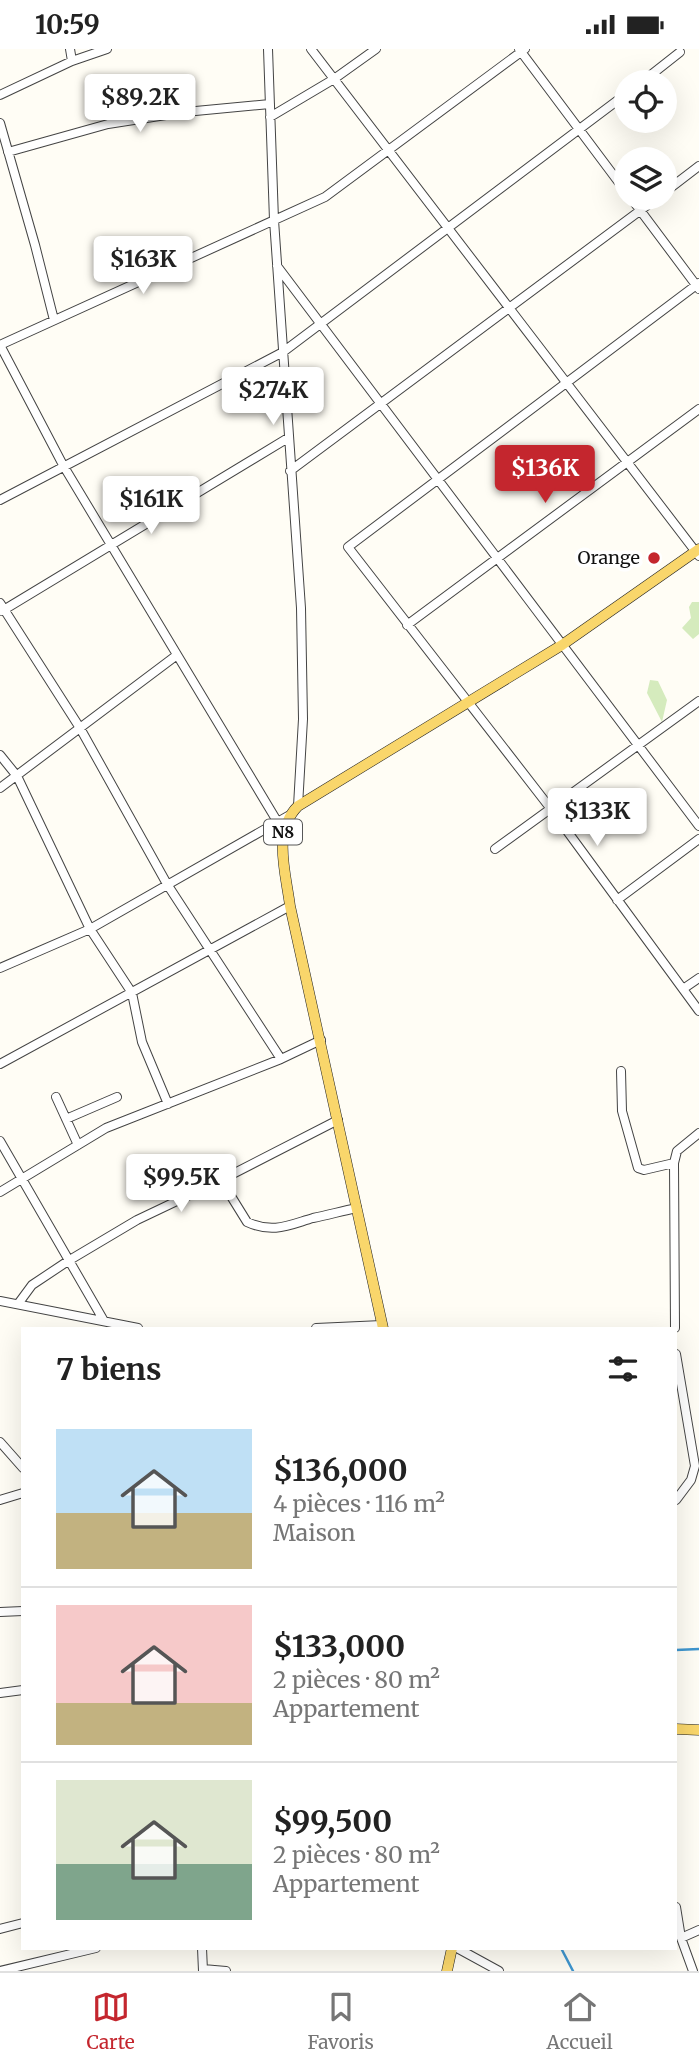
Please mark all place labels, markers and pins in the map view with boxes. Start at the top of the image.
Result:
pin: $89.2K [83,74,197,134]
pin: $163K [94,237,192,296]
pin: $274K [224,367,322,427]
pin: $136K [496,445,594,505]
pin: $161K [102,477,200,536]
place label: Orange [578,546,640,569]
marker: Orange [646,550,662,566]
pin: $133K [548,789,646,848]
pin: $99.5K [124,1155,238,1214]

